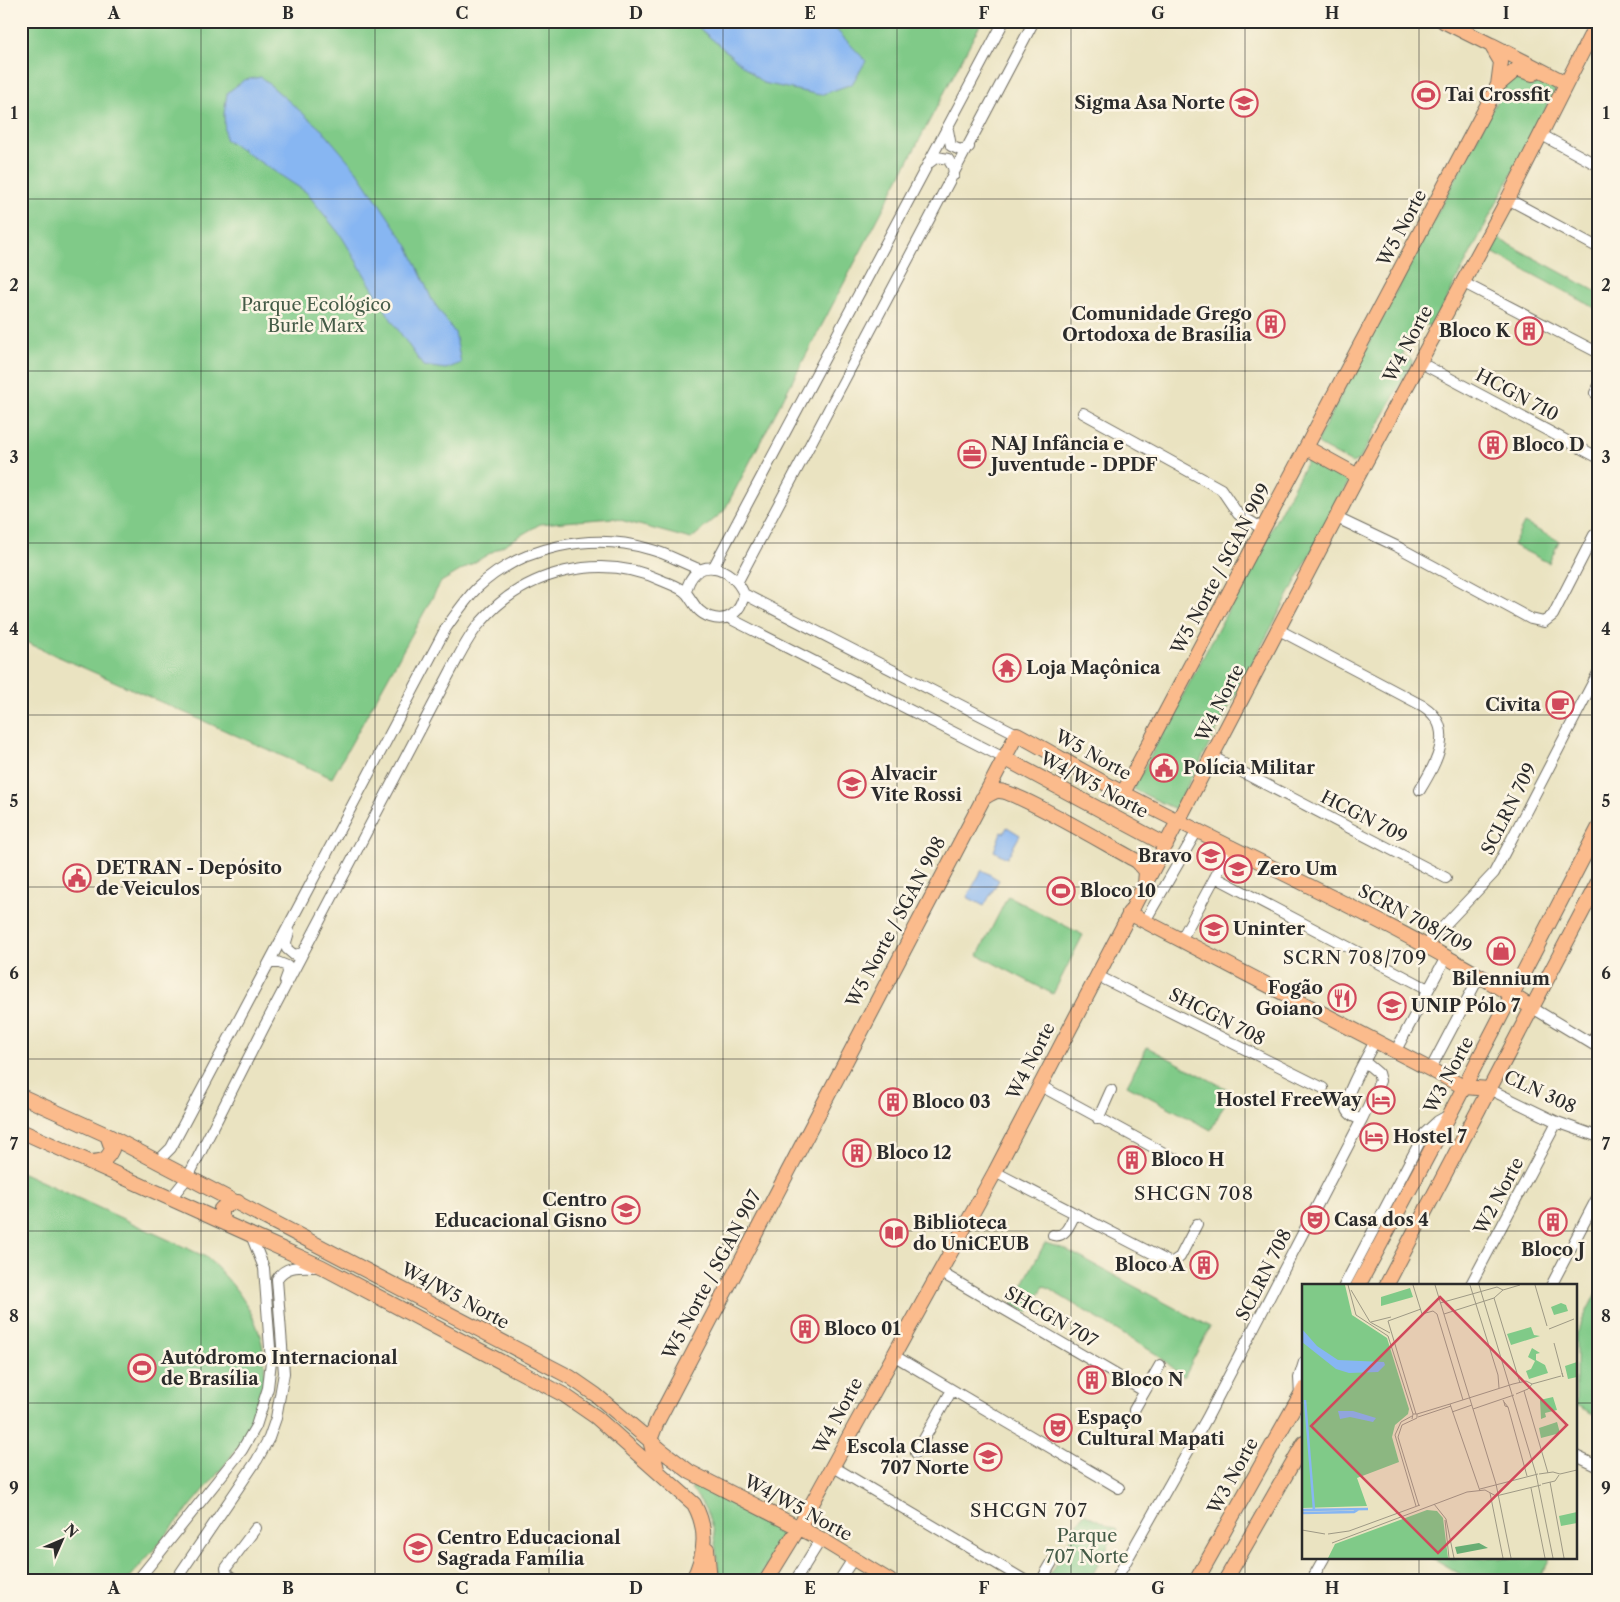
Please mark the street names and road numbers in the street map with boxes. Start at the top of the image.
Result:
street label: W5 Norte [1372,186,1431,271]
street label: W4 Norte [1378,302,1437,387]
street label: HCGN 710 [1472,364,1562,426]
street label: W5 Norte / SGAN 909 [1166,480,1275,659]
street label: W4 Norte [1191,661,1249,746]
street label: W5 Norte [1050,725,1135,785]
street label: W4/W5 Norte [1035,747,1152,823]
street label: SCLRN 709 [1476,759,1542,859]
street label: HCGN 709 [1317,786,1411,848]
street label: W5 Norte / SGAN 908 [841,833,950,1012]
street label: SCRN 708/709 [1354,880,1476,958]
street label: SHCGN 708 [1165,983,1269,1051]
street label: W4 Norte [1002,1019,1060,1104]
street label: W3 Norte [1419,1033,1478,1118]
street label: CLN 308 [1500,1066,1580,1118]
street label: W2 Norte [1469,1154,1529,1239]
street label: W5 Norte / SGAN 907 [658,1186,766,1364]
street label: SCLRN 708 [1231,1225,1297,1325]
street label: W4/W5 Norte [396,1258,513,1334]
street label: SHCGN 707 [1001,1282,1101,1352]
street label: W4 Norte [808,1374,867,1459]
street label: W3 Norte [1203,1434,1263,1519]
street label: W4/W5 Norte [739,1470,856,1546]

